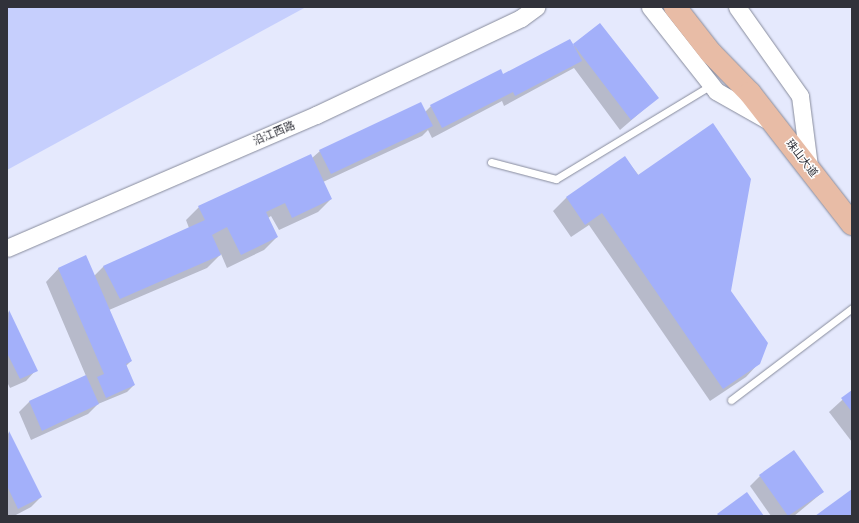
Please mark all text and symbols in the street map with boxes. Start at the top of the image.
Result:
street label: 沿江西路 [251,118,297,148]
street label: 珠山大道 [783,137,821,179]

